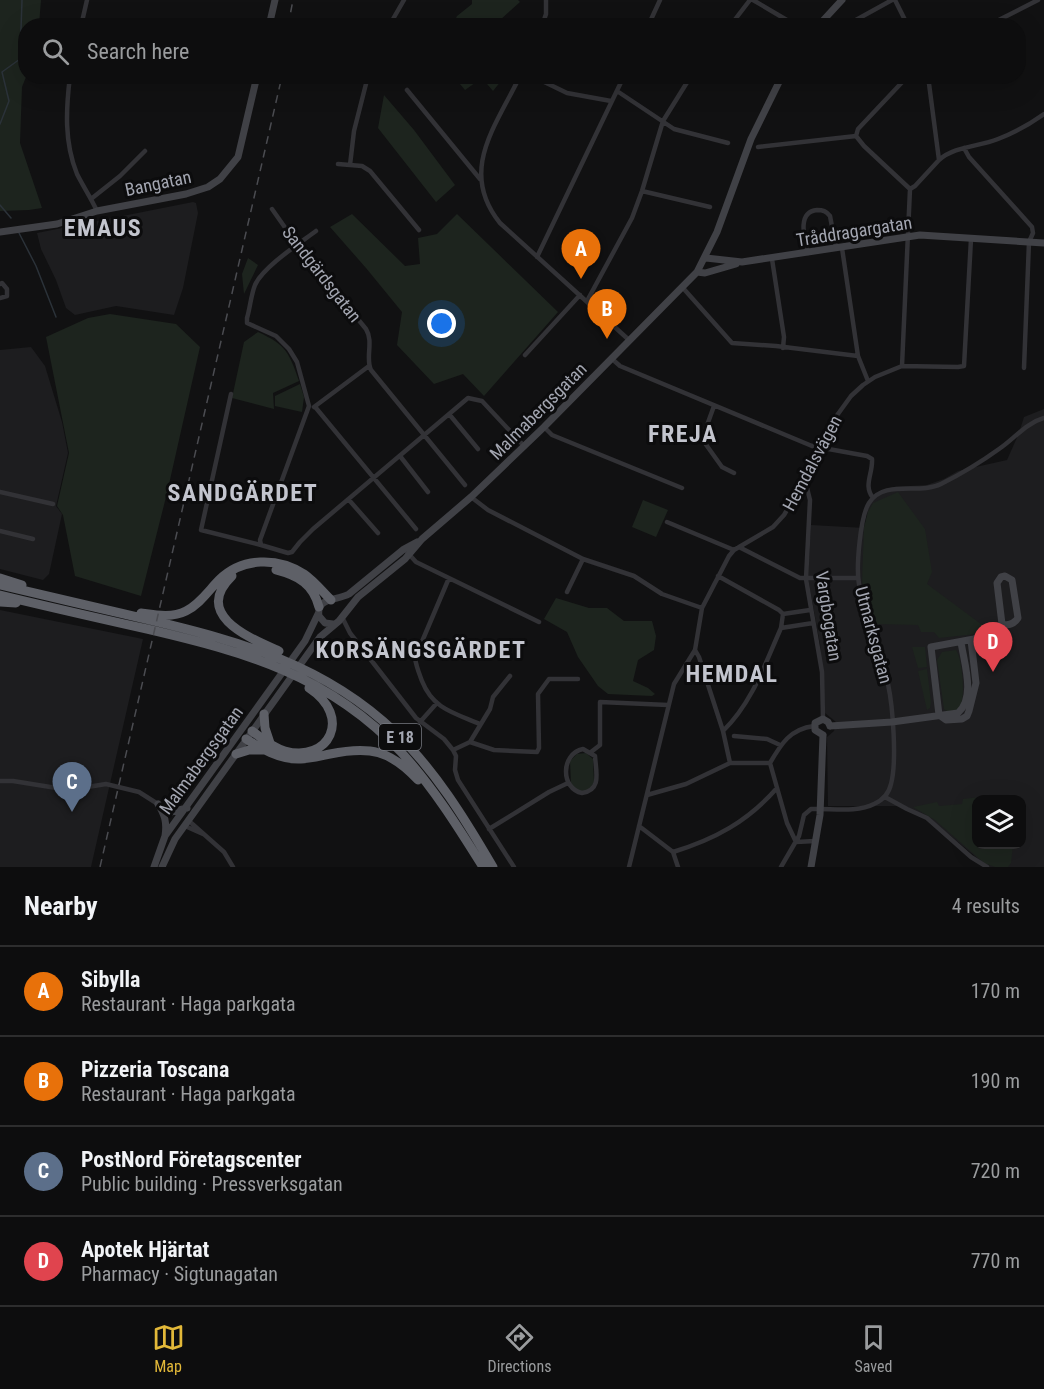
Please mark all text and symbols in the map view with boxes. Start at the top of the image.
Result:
search box [18,18,1026,84]
icon: search [39,35,72,68]
text: Search here [87,39,189,64]
street label: Bangatan [123,166,193,200]
street label: Tråddragargatan [795,211,913,251]
district label: EMAUS [64,214,142,242]
street label: Sandgärdsgatan [278,222,366,326]
pin: A [562,230,600,279]
pin: B [588,290,626,339]
your location [427,309,456,338]
street label: Malmabergsgatan [485,358,591,464]
street label: Hemdalsvägen [778,412,846,514]
district label: FREJA [648,420,718,448]
district label: SANDGÄRDET [168,479,318,507]
street label: Vargbogatan [812,570,846,662]
street label: Utmarksgatan [851,584,897,686]
pin: D [974,622,1012,672]
district label: KORSÄNGSGÄRDET [316,636,526,664]
district label: HEMDAL [686,660,778,688]
street label: Malmabergsgatan [155,702,247,818]
road number: E 18 [379,724,421,750]
pin: C [52,762,92,812]
map controls [972,795,1026,849]
button: layers [972,795,1026,849]
text: Nearby [24,891,98,921]
text: 4 results [952,894,1020,918]
text: Sibylla [81,967,140,992]
text: A [38,979,49,1003]
text: 170 m [971,979,1020,1003]
text: Restaurant · Haga parkgata [81,992,296,1016]
text: Pizzeria Toscana [81,1057,229,1082]
text: B [38,1069,49,1093]
text: 190 m [971,1069,1020,1093]
text: Restaurant · Haga parkgata [81,1082,296,1106]
text: PostNord Företagscenter [81,1147,302,1172]
text: C [38,1159,49,1183]
text: 720 m [971,1159,1020,1183]
text: Public building · Pressverksgatan [81,1172,343,1196]
text: Apotek Hjärtat [81,1237,209,1262]
text: D [38,1249,49,1273]
text: 770 m [971,1249,1020,1273]
text: Pharmacy · Sigtunagatan [81,1262,278,1286]
tab: Map [152,1321,185,1376]
tab: Directions [488,1321,551,1376]
tab: Saved [854,1321,892,1376]

